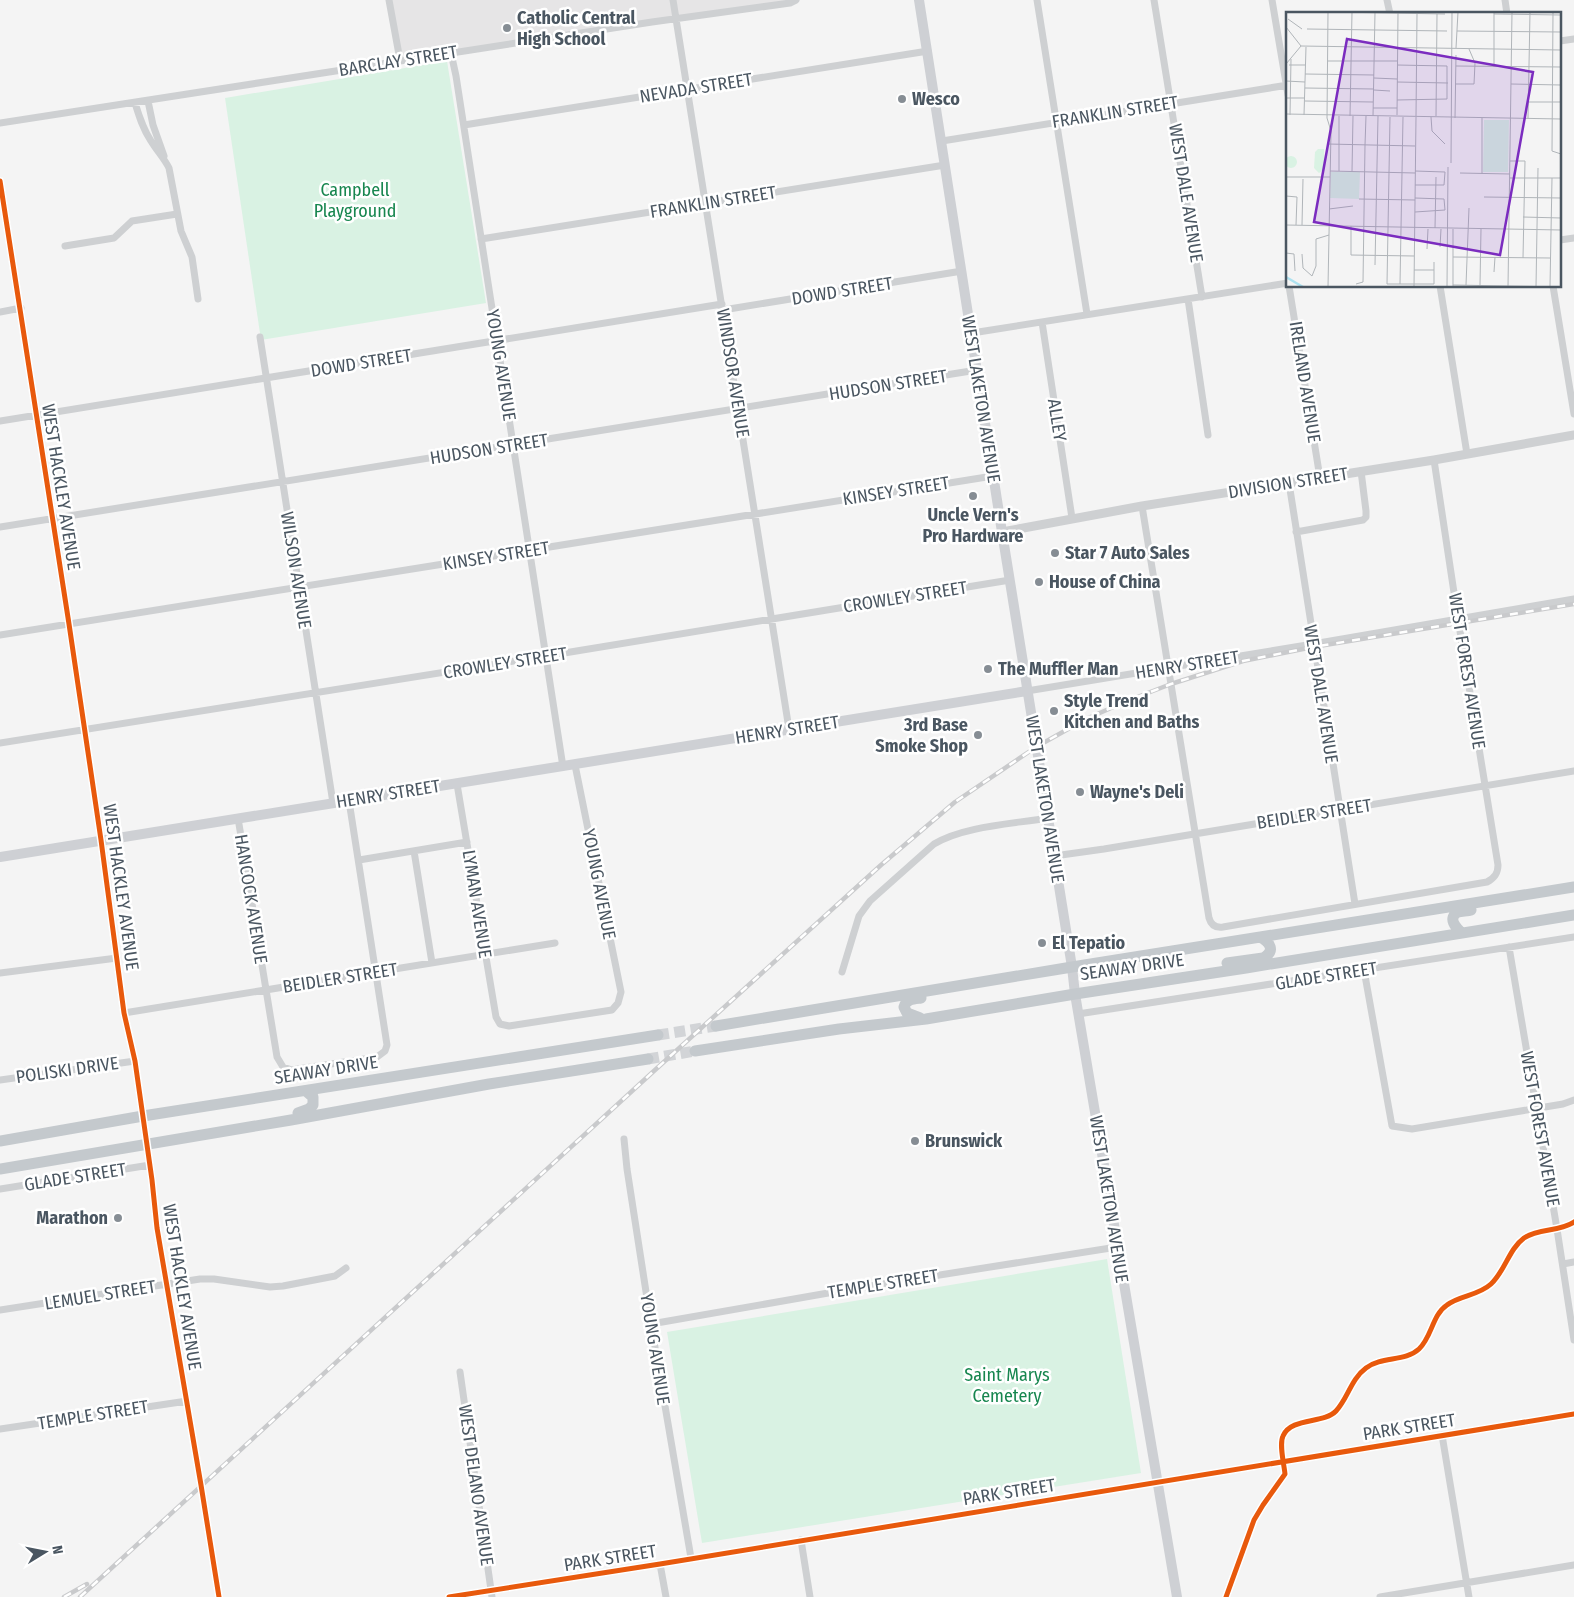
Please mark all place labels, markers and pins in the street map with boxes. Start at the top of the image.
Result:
place label: Catholic Central High School [517,7,636,50]
marker: Catholic Central High School [501,22,513,34]
place label: Wesco [912,88,960,110]
marker: Wesco [896,93,908,105]
marker: Uncle Vern's Pro Hardware [967,490,979,502]
place label: Uncle Vern's Pro Hardware [923,504,1023,547]
place label: Star 7 Auto Sales [1065,542,1190,564]
marker: Star 7 Auto Sales [1049,547,1061,559]
place label: House of China [1049,571,1161,593]
marker: House of China [1033,576,1045,588]
place label: The Muffler Man [998,658,1119,680]
marker: The Muffler Man [982,663,994,675]
place label: Style Trend Kitchen and Baths [1064,690,1199,733]
marker: Style Trend Kitchen and Baths [1048,705,1060,717]
place label: 3rd Base Smoke Shop [875,714,968,757]
marker: 3rd Base Smoke Shop [972,729,984,741]
place label: Wayne's Deli [1090,781,1184,803]
marker: Wayne's Deli [1074,786,1086,798]
place label: El Tepatio [1052,932,1126,954]
marker: El Tepatio [1036,937,1048,949]
place label: Brunswick [925,1130,1003,1152]
marker: Brunswick [909,1135,921,1147]
place label: Marathon [36,1207,108,1229]
marker: Marathon [112,1212,124,1224]

